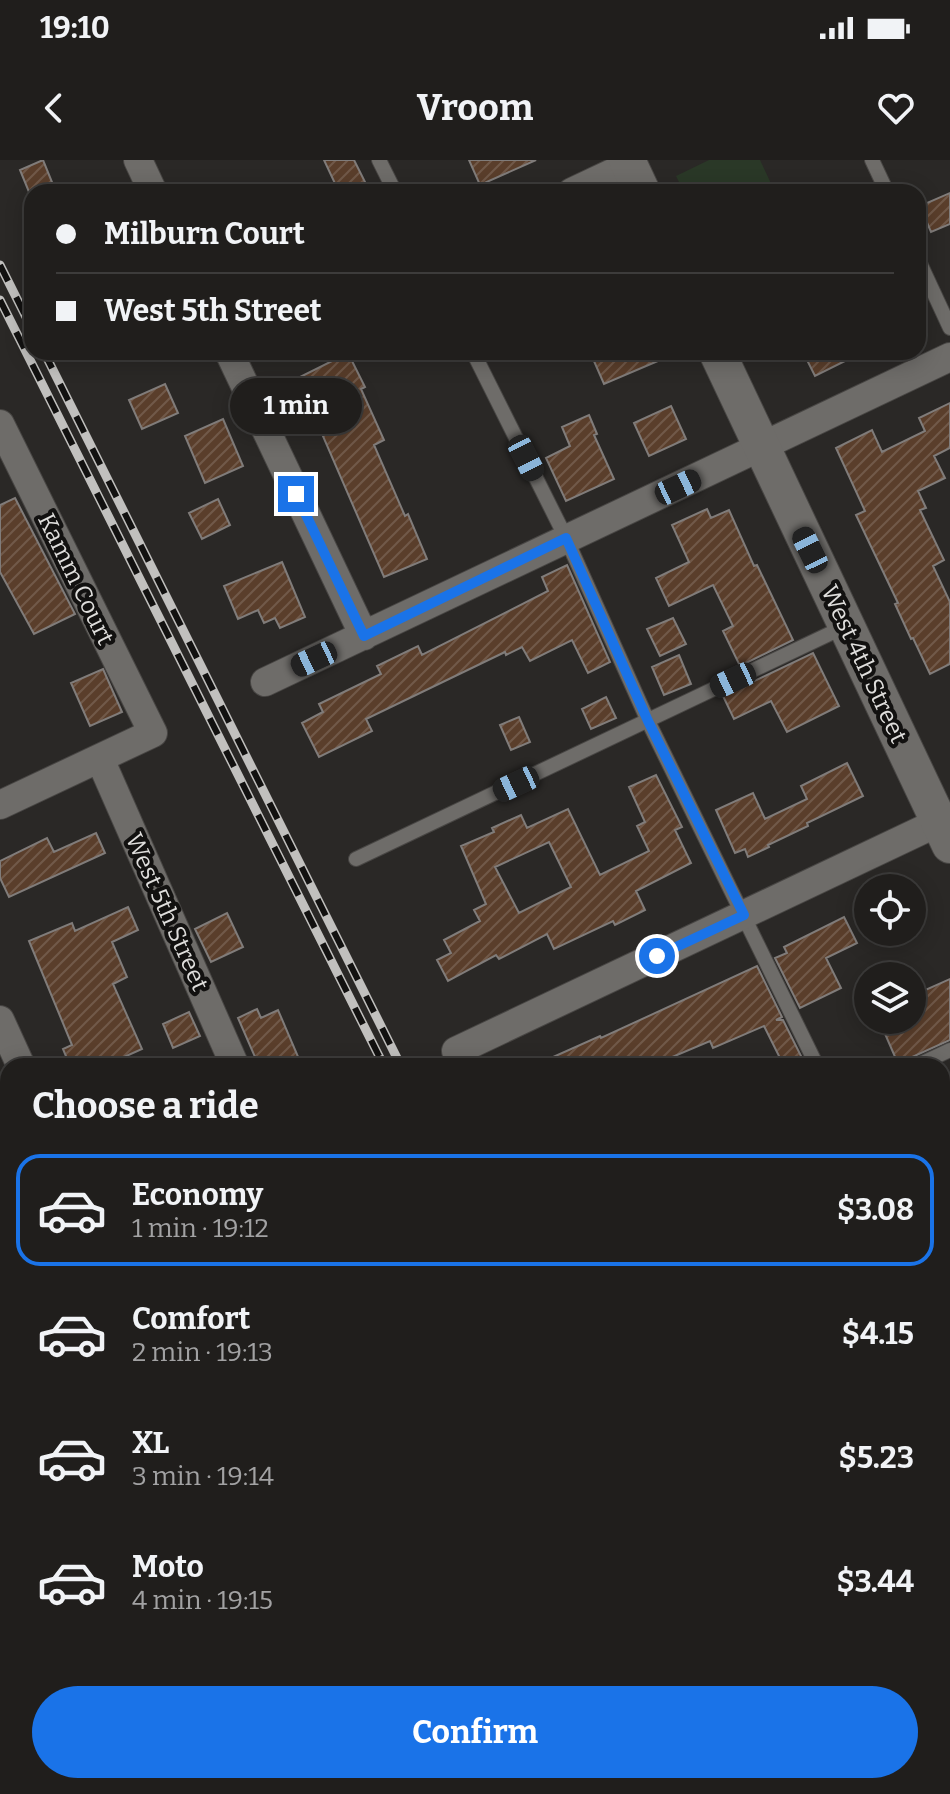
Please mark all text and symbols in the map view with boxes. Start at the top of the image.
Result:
text: 19:10 [40,10,110,46]
icon: back [32,86,76,130]
text: Vroom [417,86,533,130]
icon: heart [874,86,918,130]
text: Milburn Court [104,216,305,252]
text: West 5th Street [104,293,322,329]
callout: 1 min [230,378,362,434]
text: 1 min [263,390,329,421]
car [504,431,548,485]
car [651,466,705,508]
route end [278,476,314,512]
street label: Kamm Court [32,509,120,649]
car [789,523,831,577]
street label: West 4th Street [815,581,913,748]
car [287,638,341,680]
car [706,659,760,701]
car [489,763,543,805]
street label: West 5th Street [120,829,214,995]
map controls [854,874,926,1034]
button: locate [854,874,926,946]
route start [639,938,675,974]
button: layers [854,962,926,1034]
text: Choose a ride [32,1084,259,1128]
icon: car [36,1174,108,1246]
text: Economy [132,1177,263,1213]
text: $3.08 [837,1192,914,1228]
text: 1 min · 19:12 [132,1213,269,1244]
icon: car [36,1298,108,1370]
text: Comfort [132,1301,250,1337]
text: $4.15 [842,1316,914,1352]
text: 2 min · 19:13 [132,1337,273,1368]
icon: car [36,1422,108,1494]
text: XL [132,1425,169,1461]
text: $5.23 [839,1440,914,1476]
text: 3 min · 19:14 [132,1461,274,1492]
icon: car [36,1546,108,1618]
text: Moto [132,1549,204,1585]
text: $3.44 [836,1564,914,1600]
text: 4 min · 19:15 [132,1585,273,1616]
button: Confirm [32,1686,918,1778]

